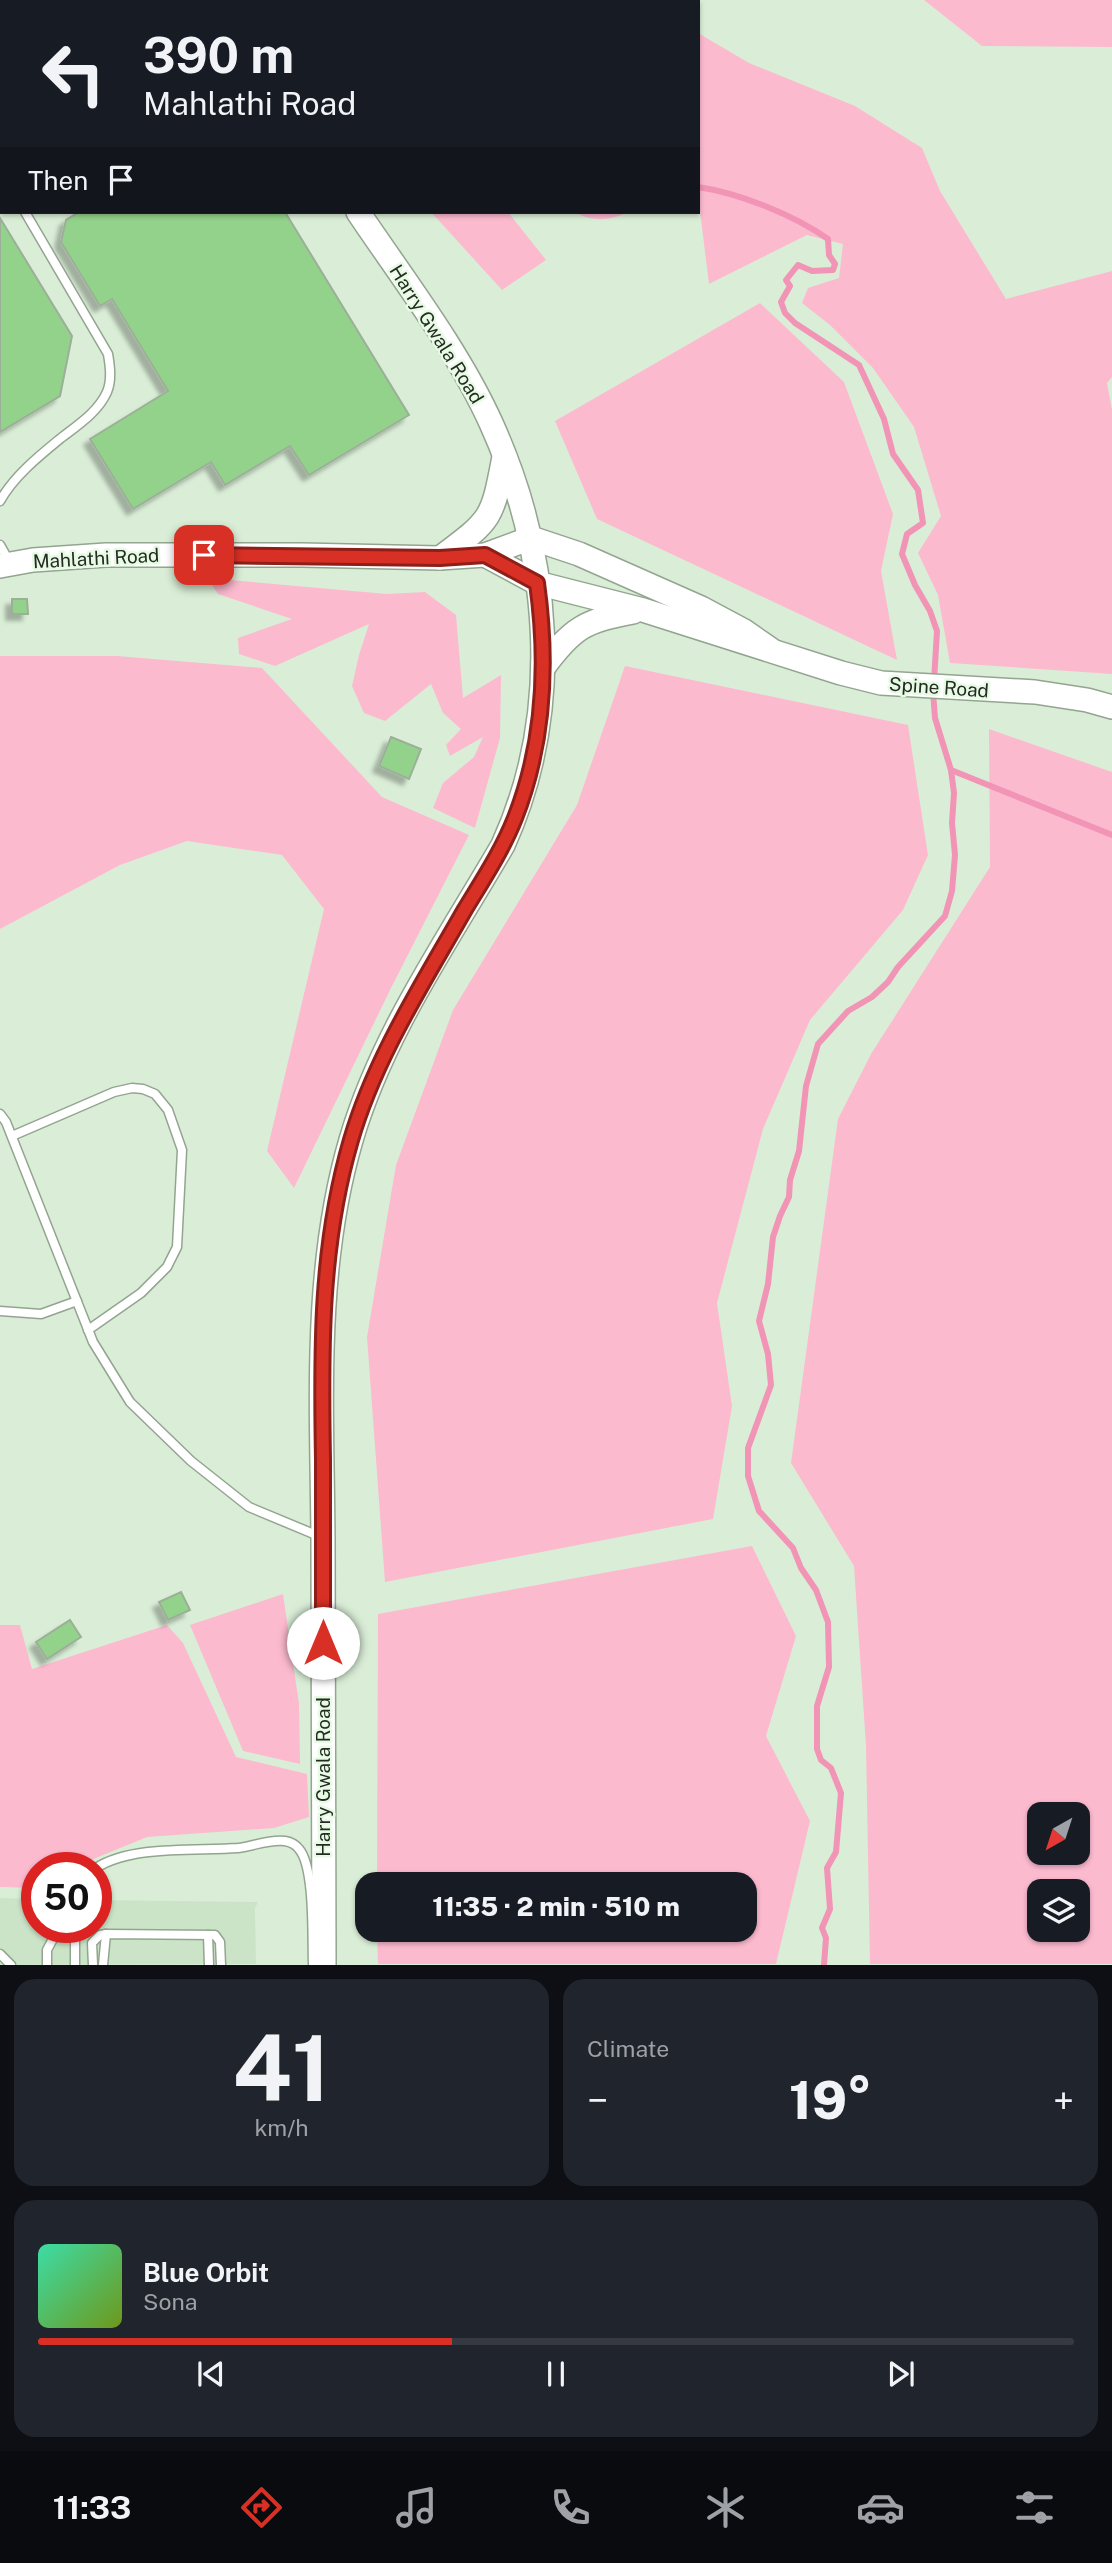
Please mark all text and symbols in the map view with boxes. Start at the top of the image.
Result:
text: 390 m [143,26,294,84]
icon: left [28,28,119,119]
text: Mahlathi Road [143,85,356,122]
icon: arrive [102,161,140,199]
text: Then [28,165,88,196]
street label: Harry Gwala Road [385,260,489,408]
pin [174,525,234,585]
icon: arrive [185,536,223,574]
street label: Mahlathi Road [32,544,160,572]
street label: Spine Road [888,673,990,701]
position arrow [286,1606,360,1680]
street label: Harry Gwala Road [312,1697,334,1857]
north arrow [1027,1802,1090,1866]
map controls [1027,1802,1090,1942]
speed limit sign: 50 [21,1852,112,1943]
button: layers [1027,1879,1090,1942]
text: 11:35 · 2 min · 510 m [432,1891,680,1922]
text: 41 [232,2015,331,2121]
text: Climate [587,2035,669,2062]
text: 19° [789,2070,872,2131]
text: − [587,2078,608,2123]
text: + [1053,2078,1074,2123]
text: km/h [254,2114,309,2141]
text: Blue Orbit [143,2257,269,2288]
text: Sona [143,2288,197,2315]
icon: previous [192,2355,230,2393]
icon: pause [537,2355,575,2393]
icon: next [882,2355,920,2393]
icon: directions [237,2483,286,2532]
icon: music [392,2483,441,2532]
icon: phone [546,2483,595,2532]
icon: climate [701,2483,750,2532]
icon: car [856,2483,905,2532]
icon: filters [1010,2483,1059,2532]
text: 11:33 [53,2489,131,2526]

